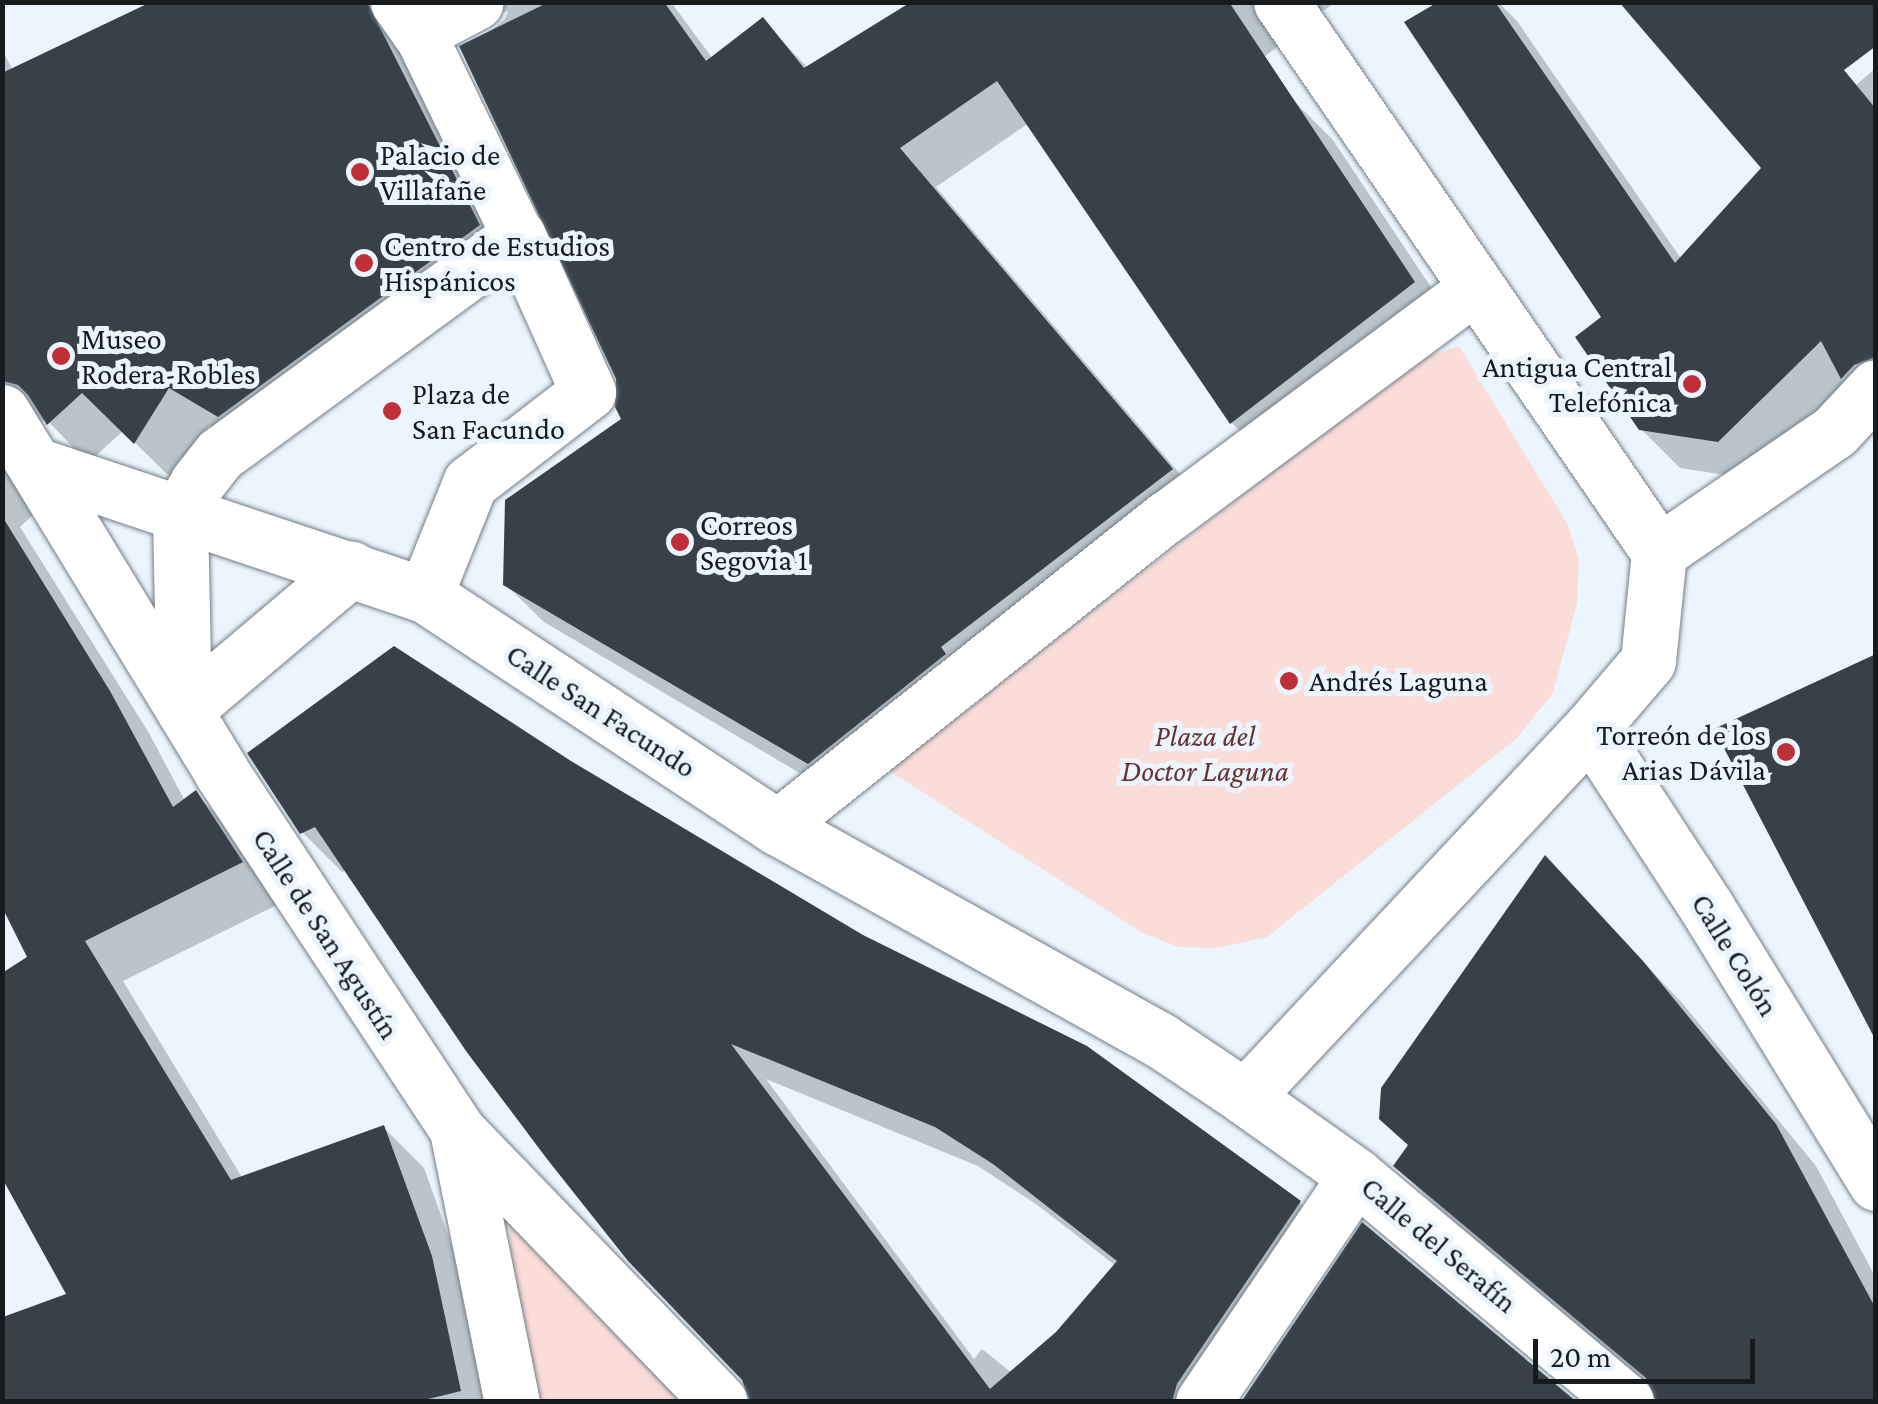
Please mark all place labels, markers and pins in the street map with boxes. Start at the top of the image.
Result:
place label: Palacio de Villafañe [380,137,500,208]
marker: Palacio de Villafañe [349,161,371,183]
place label: Centro de Estudios Hispánicos [384,228,610,298]
marker: Centro de Estudios Hispánicos [353,252,375,274]
place label: Museo Rodera-Robles [81,321,255,392]
marker: Museo Rodera-Robles [50,345,72,367]
place label: Antigua Central Telefónica [1483,349,1672,420]
marker: Antigua Central Telefónica [1681,373,1703,395]
place label: Plaza de San Facundo [412,376,565,446]
marker: Plaza de San Facundo [381,400,403,422]
place label: Correos Segovia 1 [700,507,808,578]
marker: Correos Segovia 1 [669,531,691,553]
place label: Andrés Laguna [1309,663,1488,699]
marker: Andrés Laguna [1278,670,1300,692]
place label: Torreón de los Arias Dávila [1596,717,1766,788]
marker: Torreón de los Arias Dávila [1775,741,1797,763]

